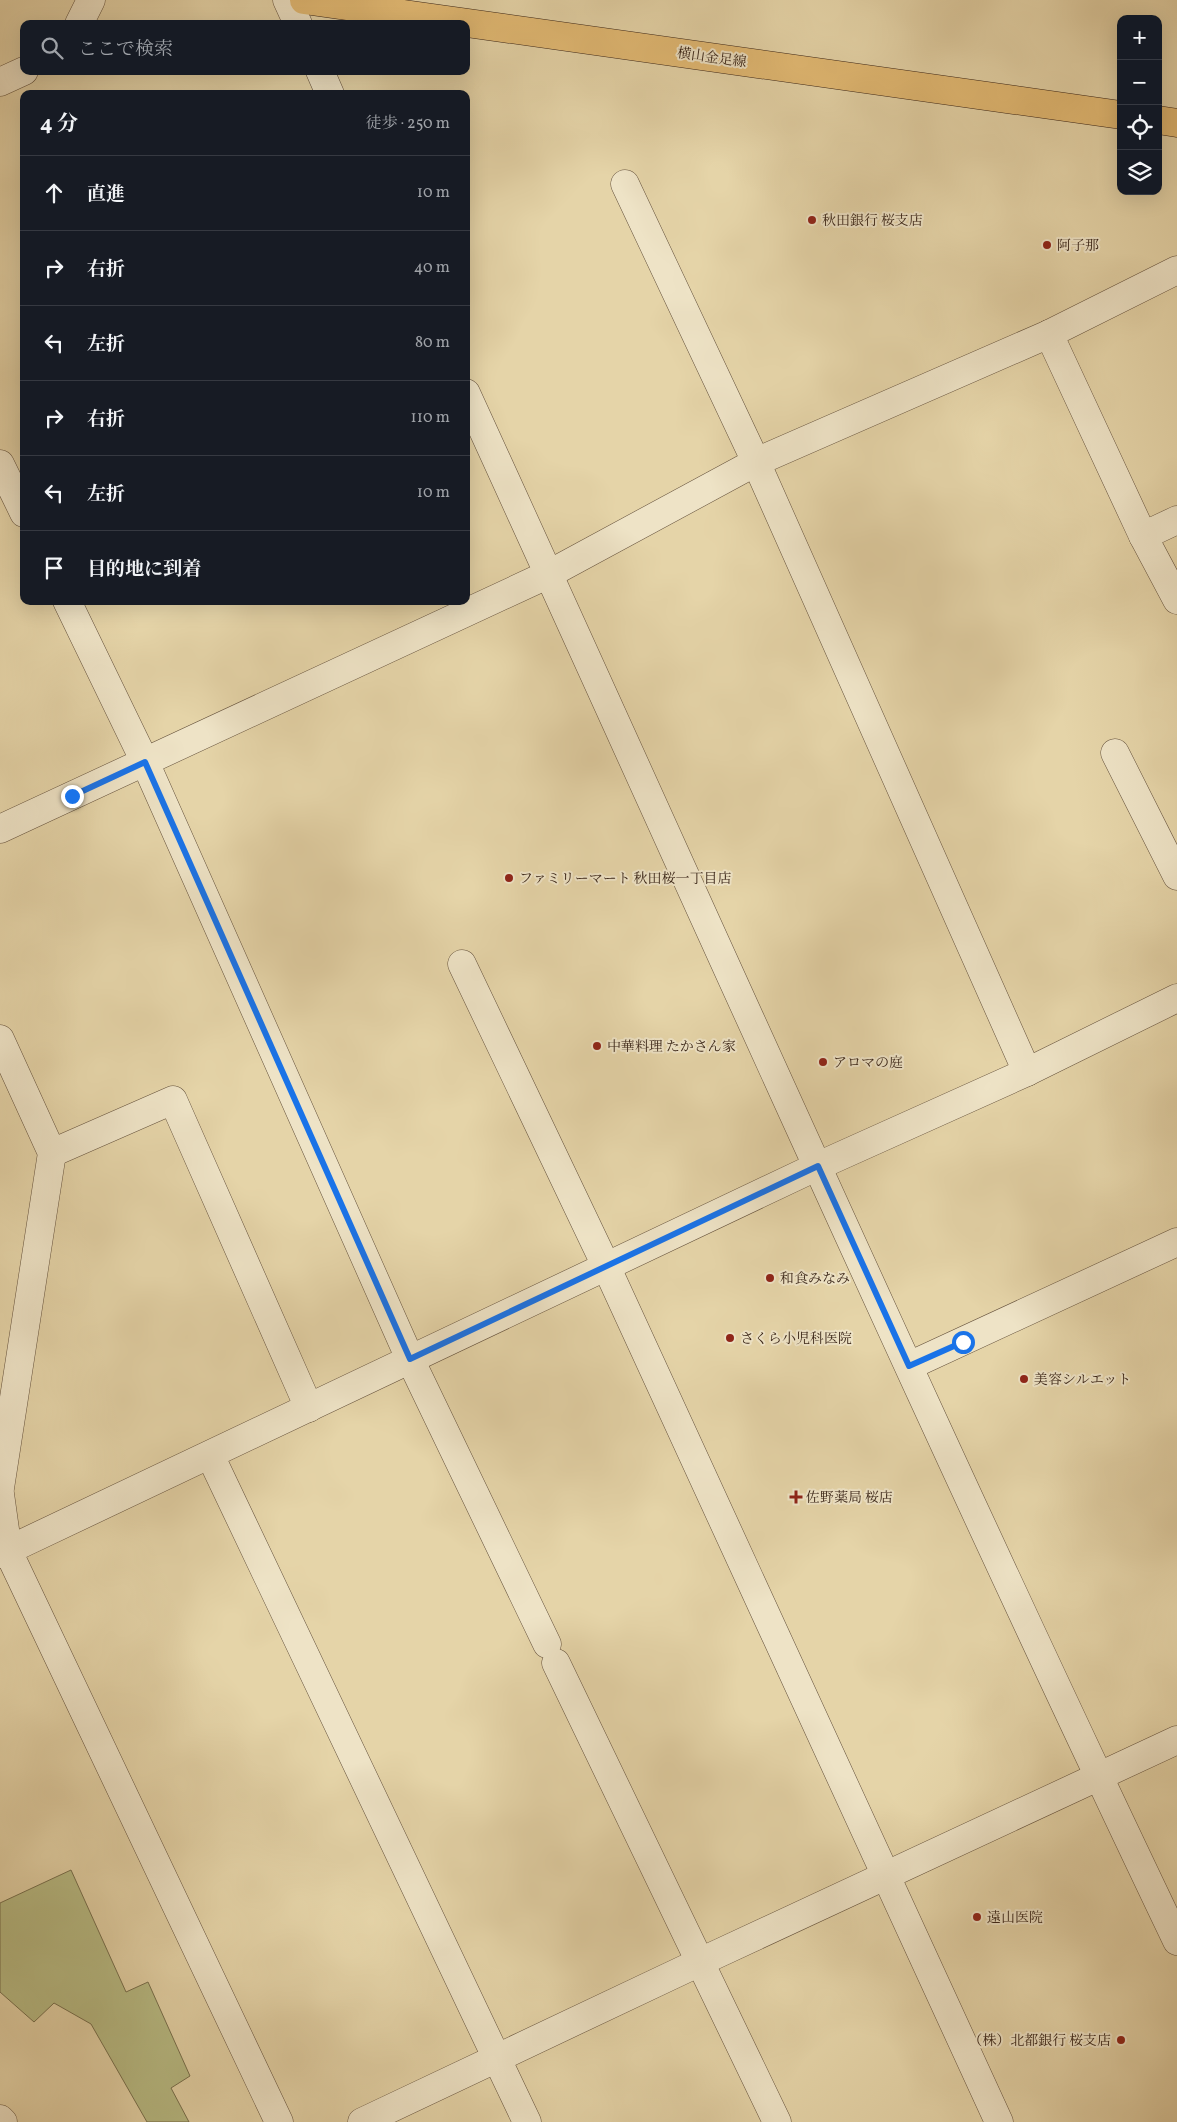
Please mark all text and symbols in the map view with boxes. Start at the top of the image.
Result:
map controls [1117,15,1162,195]
button: + [1117,15,1162,60]
search box [20,20,470,75]
icon: search [38,34,66,62]
text: ここで検索 [78,37,173,63]
street label: 横山金足線 [676,44,748,73]
button: − [1117,60,1162,105]
button: locate [1117,105,1162,150]
text: 4 分 [40,110,78,139]
text: 徒歩 · 250 m [366,113,450,135]
button: layers [1117,150,1162,195]
icon: ahead [40,179,68,207]
text: 直進 [87,182,125,208]
text: 10 m [417,182,450,204]
place label: 秋田銀行 桜支店 [822,212,923,231]
marker: 秋田銀行 桜支店 [806,214,818,226]
place label: 阿子那 [1057,237,1099,256]
marker: 阿子那 [1041,239,1053,251]
icon: right [40,254,68,282]
text: 右折 [87,257,125,283]
text: 40 m [414,257,450,279]
icon: left [40,329,68,357]
text: 左折 [87,332,125,358]
text: 80 m [415,332,450,354]
icon: right [40,404,68,432]
text: 右折 [87,407,125,433]
text: 110 m [411,407,450,429]
icon: left [40,479,68,507]
text: 左折 [87,482,125,508]
text: 10 m [417,482,450,504]
icon: arrive [40,554,68,582]
text: 目的地に到着 [87,557,201,583]
route end [61,785,84,808]
place label: ファミリーマート 秋田桜一丁目店 [519,870,732,889]
marker: ファミリーマート 秋田桜一丁目店 [503,872,515,884]
place label: 中華料理 たかさん家 [607,1038,736,1057]
marker: 中華料理 たかさん家 [591,1040,603,1052]
place label: アロマの庭 [833,1054,903,1073]
marker: アロマの庭 [817,1056,829,1068]
place label: 和食みなみ [780,1270,850,1289]
marker: 和食みなみ [764,1272,776,1284]
place label: さくら小児科医院 [740,1330,852,1349]
route start [952,1331,975,1354]
marker: さくら小児科医院 [724,1332,736,1344]
place label: 美容シルエット [1034,1371,1131,1390]
marker: 美容シルエット [1018,1373,1030,1385]
place label: 佐野薬局 桜店 [806,1489,893,1508]
marker: 佐野薬局 桜店 [790,1491,802,1503]
place label: 遠山医院 [987,1909,1043,1928]
marker: 遠山医院 [971,1911,983,1923]
place label: （株）北都銀行 桜支店 [968,2032,1111,2051]
marker: （株）北都銀行 桜支店 [1115,2034,1127,2046]

